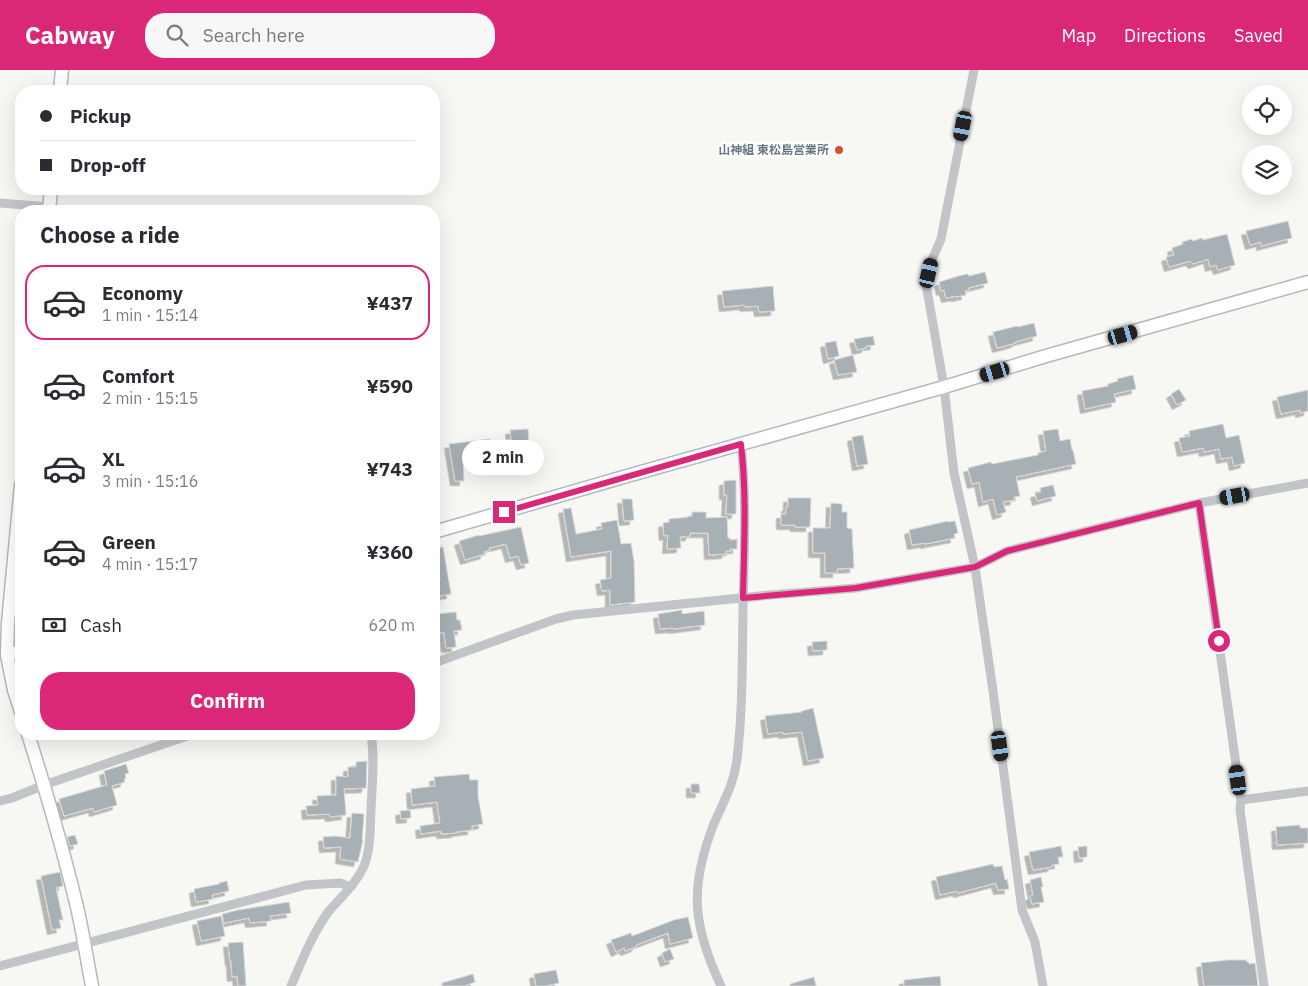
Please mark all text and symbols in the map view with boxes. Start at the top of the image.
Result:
search box [145,13,495,58]
text: Cabway [25,19,115,51]
icon: search [163,21,191,49]
text: Search here [203,23,305,47]
text: Map [1061,24,1096,47]
text: Directions [1124,24,1206,47]
text: Saved [1234,24,1283,47]
map controls [1242,85,1292,195]
button: locate [1242,85,1292,135]
text: Pickup [70,104,131,128]
car [952,110,973,142]
place label: 山神組 東松島営業所 [718,142,829,157]
marker: 山神組 東松島営業所 [833,144,845,156]
button: layers [1242,145,1292,195]
text: Drop-off [70,153,146,177]
text: Choose a ride [40,220,180,249]
car [918,257,939,289]
icon: car [42,280,87,325]
text: Economy [102,281,183,305]
text: ¥437 [366,291,413,315]
text: 1 min · 15:14 [102,305,198,325]
car [1106,324,1139,346]
car [978,360,1011,384]
icon: car [42,363,87,408]
text: Comfort [102,364,175,388]
text: ¥590 [366,374,413,398]
text: 2 min · 15:15 [102,388,198,408]
callout: 2 min [463,440,545,474]
icon: car [42,446,87,491]
text: XL [102,447,125,471]
text: 2 min [482,447,524,467]
text: ¥743 [366,457,413,481]
text: 3 min · 15:16 [102,471,198,491]
car [1218,486,1251,506]
route end [493,501,515,523]
icon: car [42,529,87,574]
text: Green [102,530,156,554]
text: ¥360 [366,540,413,564]
text: 4 min · 15:17 [102,554,198,574]
icon: cash [40,611,68,639]
text: Cash [80,613,122,637]
text: 620 m [368,615,415,635]
route start [1208,630,1230,652]
button: Confirm [40,672,415,730]
car [990,730,1009,762]
car [1228,764,1247,796]

